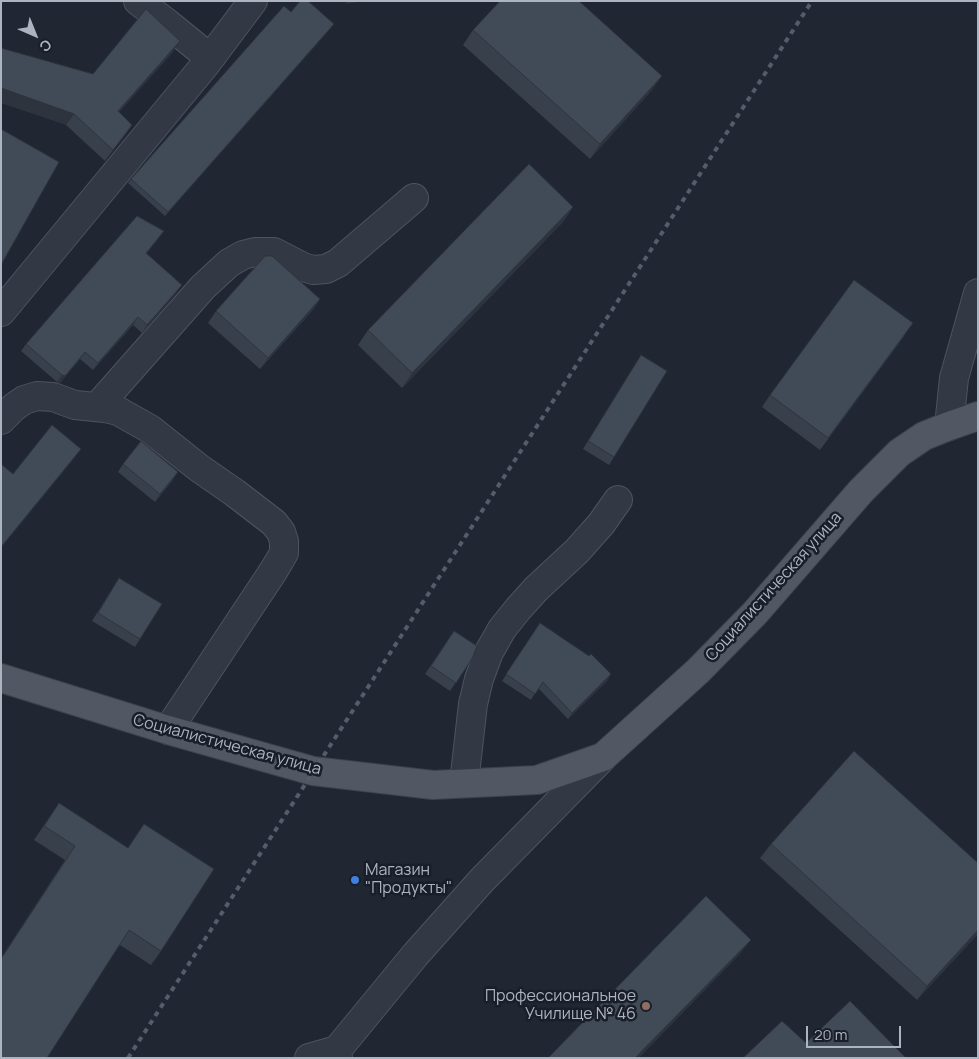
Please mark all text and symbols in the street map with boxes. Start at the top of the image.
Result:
north arrow [10,10,60,60]
text: С [35,36,56,57]
street label: Социалистическая улица [702,509,846,665]
street label: Социалистическая улица [131,711,323,779]
place label: Магазин "Продукты" [365,861,452,899]
marker: Магазин "Продукты" [349,874,361,886]
place label: Профессиональное Училище № 46 [485,987,636,1025]
marker: Профессиональное Училище № 46 [640,1000,652,1012]
scale bar [809,1016,904,1048]
text: 20 m [814,1024,847,1045]

